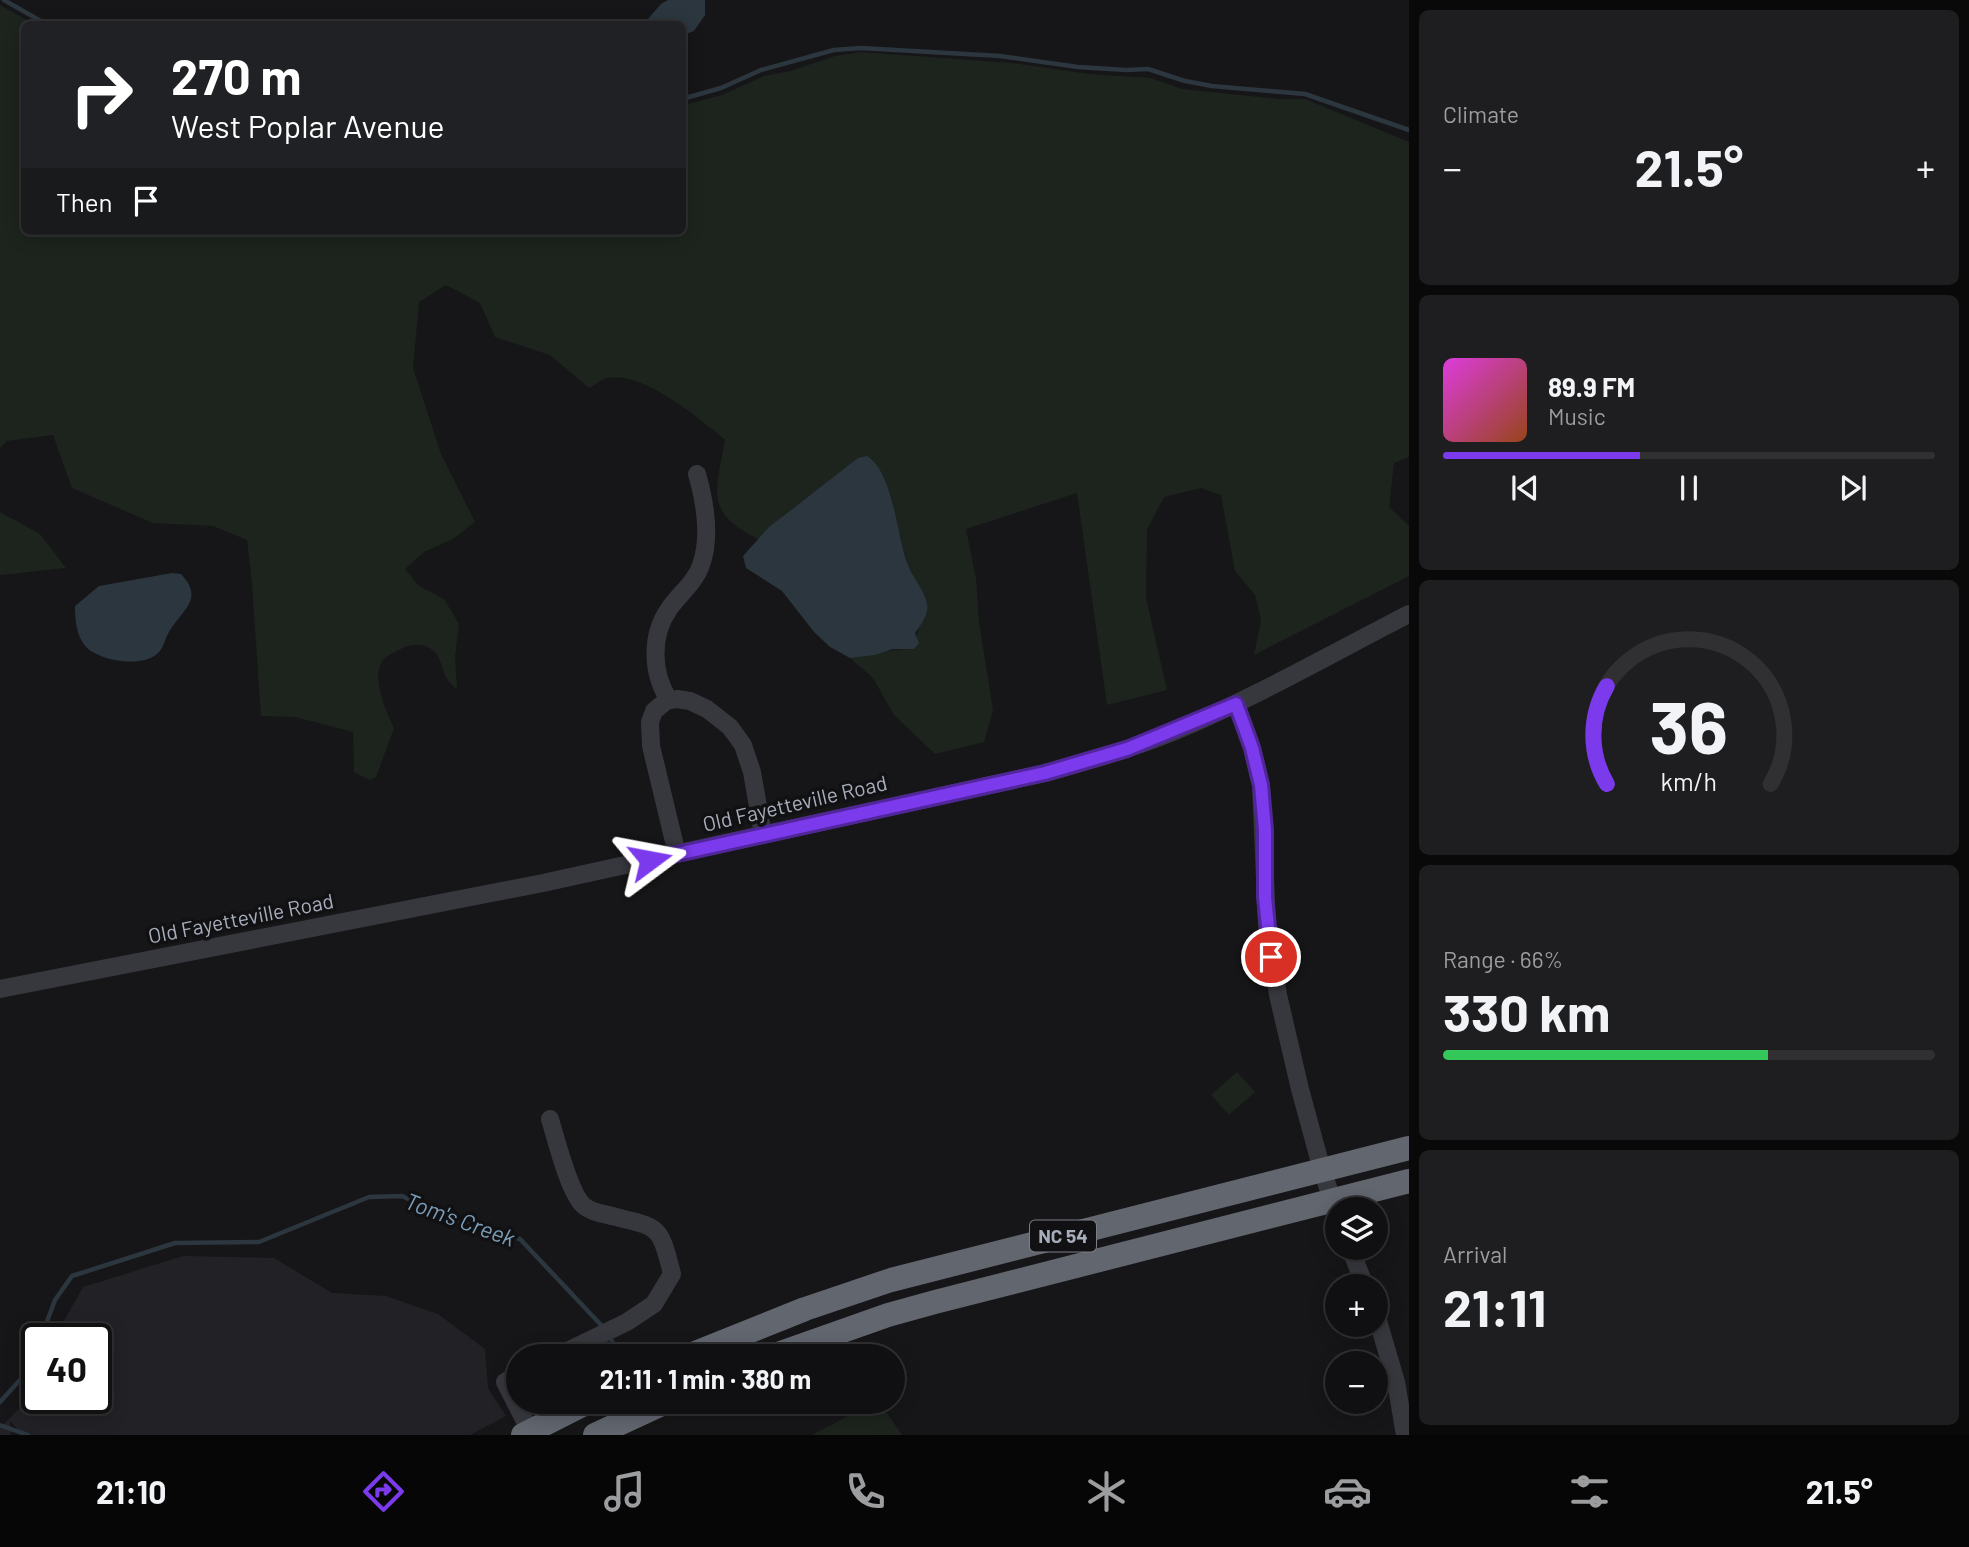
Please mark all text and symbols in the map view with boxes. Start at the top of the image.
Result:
text: 270 m [171,46,301,105]
icon: right [56,49,147,140]
text: Climate [1443,100,1519,128]
text: West Poplar Avenue [171,106,445,144]
text: 21.5° [1635,135,1743,197]
text: − [1443,144,1462,190]
text: + [1916,144,1935,190]
icon: arrive [127,182,165,220]
text: Then [56,186,113,217]
text: 89.9 FM [1548,371,1635,402]
text: Music [1548,402,1606,430]
icon: previous [1506,469,1544,507]
icon: pause [1670,469,1708,507]
icon: next [1834,469,1872,507]
text: 36 [1650,681,1728,769]
text: km/h [1661,765,1717,795]
street label: Old Fayetteville Road [700,769,889,836]
position arrow [613,823,687,897]
street label: Old Fayetteville Road [146,887,336,948]
pin [1241,927,1301,987]
icon: arrive [1252,938,1290,976]
text: Range · 66% [1443,945,1563,973]
text: 330 km [1443,980,1610,1042]
water label: Tom's Creek [401,1186,519,1252]
map controls [1325,1197,1388,1414]
button: layers [1325,1197,1388,1260]
road number: NC 54 [1030,1220,1096,1252]
text: Arrival [1443,1240,1507,1268]
button: + [1325,1274,1388,1337]
text: 21:11 [1443,1275,1546,1337]
speed limit sign: 40 [21,1323,112,1414]
button: − [1325,1351,1388,1414]
text: 21:11 · 1 min · 380 m [600,1363,811,1394]
icon: directions [359,1467,408,1516]
icon: music [600,1467,649,1516]
icon: phone [841,1467,890,1516]
icon: climate [1082,1467,1131,1516]
icon: car [1323,1467,1372,1516]
icon: filters [1565,1467,1614,1516]
text: 21:10 [96,1472,166,1510]
text: 21.5° [1806,1472,1873,1510]

